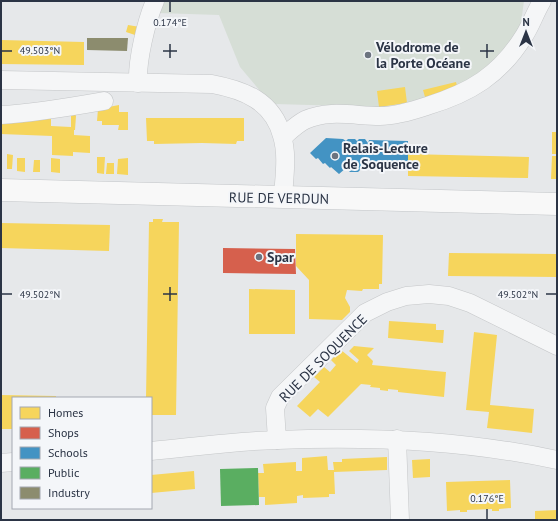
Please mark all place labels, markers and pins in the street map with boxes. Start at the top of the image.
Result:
place label: Vélodrome de la Porte Océane [375,38,470,72]
marker: Vélodrome de la Porte Océane [363,50,373,60]
place label: Relais-Lecture de Soquence [343,139,428,173]
marker: Relais-Lecture de Soquence [330,151,340,161]
place label: Spar [267,248,294,266]
marker: Spar [254,252,264,262]

